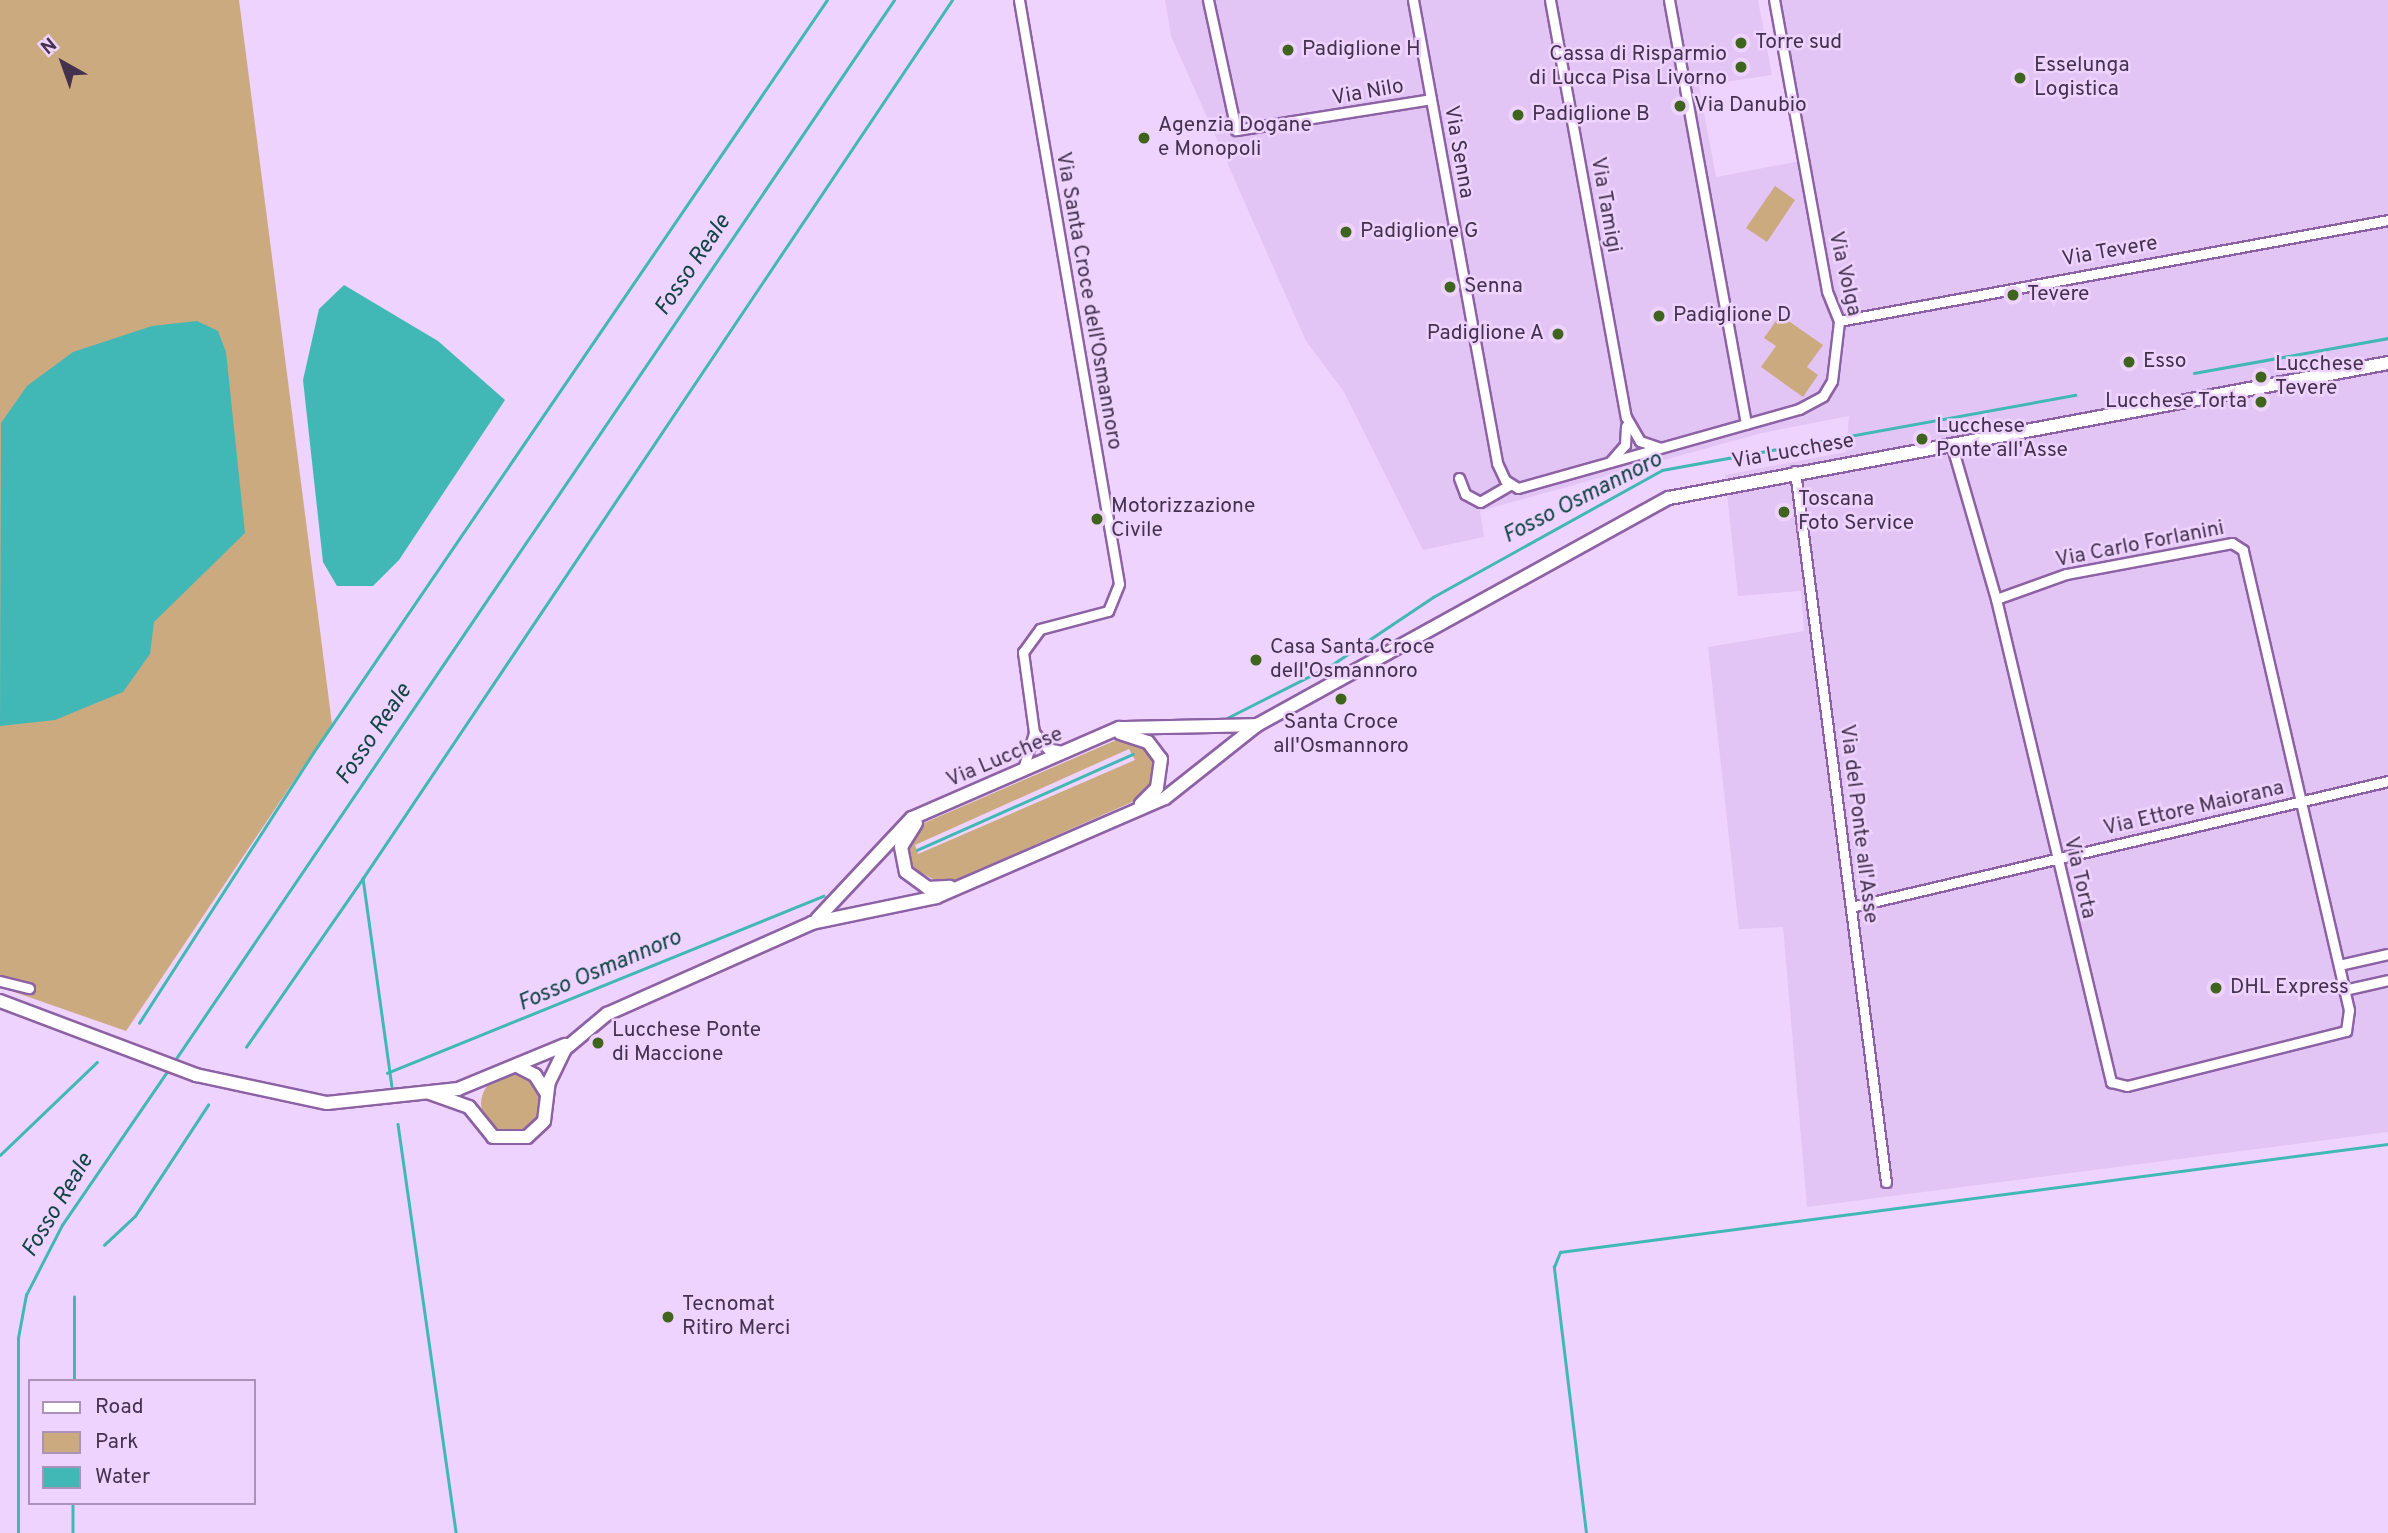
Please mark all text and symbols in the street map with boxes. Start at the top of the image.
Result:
north arrow [28,28,98,98]
place label: Torre sud [1755,30,1842,56]
text: N [37,33,62,60]
marker: Torre sud [1733,35,1749,51]
place label: Padiglione H [1302,37,1421,63]
marker: Padiglione H [1280,42,1296,58]
place label: Cassa di Risparmio di Lucca Pisa Livorno [1529,42,1727,92]
place label: Esselunga Logistica [2034,53,2130,103]
marker: Cassa di Risparmio di Lucca Pisa Livorno [1733,59,1749,75]
marker: Esselunga Logistica [2012,70,2028,86]
street label: Via Nilo [1330,74,1406,112]
place label: Via Danubio [1694,93,1807,119]
marker: Via Danubio [1672,98,1688,114]
place label: Padiglione B [1532,102,1650,128]
street label: Via Senna [1437,104,1479,200]
marker: Padiglione B [1510,107,1526,123]
place label: Agenzia Dogane e Monopoli [1158,113,1312,163]
marker: Agenzia Dogane e Monopoli [1136,130,1152,146]
street label: Via Santa Croce dell'Osmannoro [1049,150,1127,452]
street label: Via Tamigi [1584,155,1626,255]
water label: Fosso Reale [650,210,738,322]
place label: Padiglione G [1360,219,1478,245]
marker: Padiglione G [1338,224,1354,240]
street label: Via Volga [1822,229,1866,319]
street label: Via Tevere [2060,231,2160,273]
place label: Senna [1464,274,1523,300]
marker: Senna [1442,279,1458,295]
place label: Tevere [2027,282,2089,308]
marker: Tevere [2005,287,2021,303]
place label: Padiglione D [1673,303,1791,329]
marker: Padiglione D [1651,308,1667,324]
place label: Padiglione A [1426,321,1544,347]
marker: Padiglione A [1550,326,1566,342]
place label: Esso [2143,349,2186,375]
place label: Lucchese Tevere [2275,352,2364,402]
marker: Esso [2121,354,2137,370]
marker: Lucchese Tevere [2253,369,2269,385]
place label: Lucchese Torta [2104,389,2247,415]
marker: Lucchese Torta [2253,394,2269,410]
place label: Lucchese Ponte all'Asse [1936,414,2068,464]
street label: Via Lucchese [1730,429,1856,475]
marker: Lucchese Ponte all'Asse [1914,431,1930,447]
water label: Fosso Osmannoro [1499,447,1667,551]
place label: Toscana Foto Service [1798,487,1914,537]
place label: Motorizzazione Civile [1111,494,1255,544]
marker: Toscana Foto Service [1776,504,1792,520]
marker: Motorizzazione Civile [1089,511,1105,527]
street label: Via Carlo Forlanini [2054,516,2226,574]
place label: Casa Santa Croce dell'Osmannoro [1270,635,1435,685]
marker: Casa Santa Croce dell'Osmannoro [1248,652,1264,668]
water label: Fosso Reale [331,679,419,791]
marker: Santa Croce all'Osmannoro [1333,691,1349,707]
place label: Santa Croce all'Osmannoro [1273,710,1409,760]
street label: Via Lucchese [943,722,1067,794]
street label: Via del Ponte all'Asse [1833,723,1883,925]
street label: Via Ettore Maiorana [2101,776,2287,842]
street label: Via Torta [2057,834,2101,922]
water label: Fosso Osmannoro [514,925,686,1019]
place label: DHL Express [2230,975,2349,1001]
marker: DHL Express [2208,980,2224,996]
place label: Lucchese Ponte di Maccione [612,1018,761,1068]
marker: Lucchese Ponte di Maccione [590,1035,606,1051]
water label: Fosso Reale [17,1149,101,1263]
place label: Tecnomat Ritiro Merci [682,1292,790,1342]
marker: Tecnomat Ritiro Merci [660,1309,676,1325]
legend [28,1379,256,1505]
text: Road [95,1394,144,1421]
text: Park [95,1429,138,1456]
text: Water [95,1464,150,1491]

